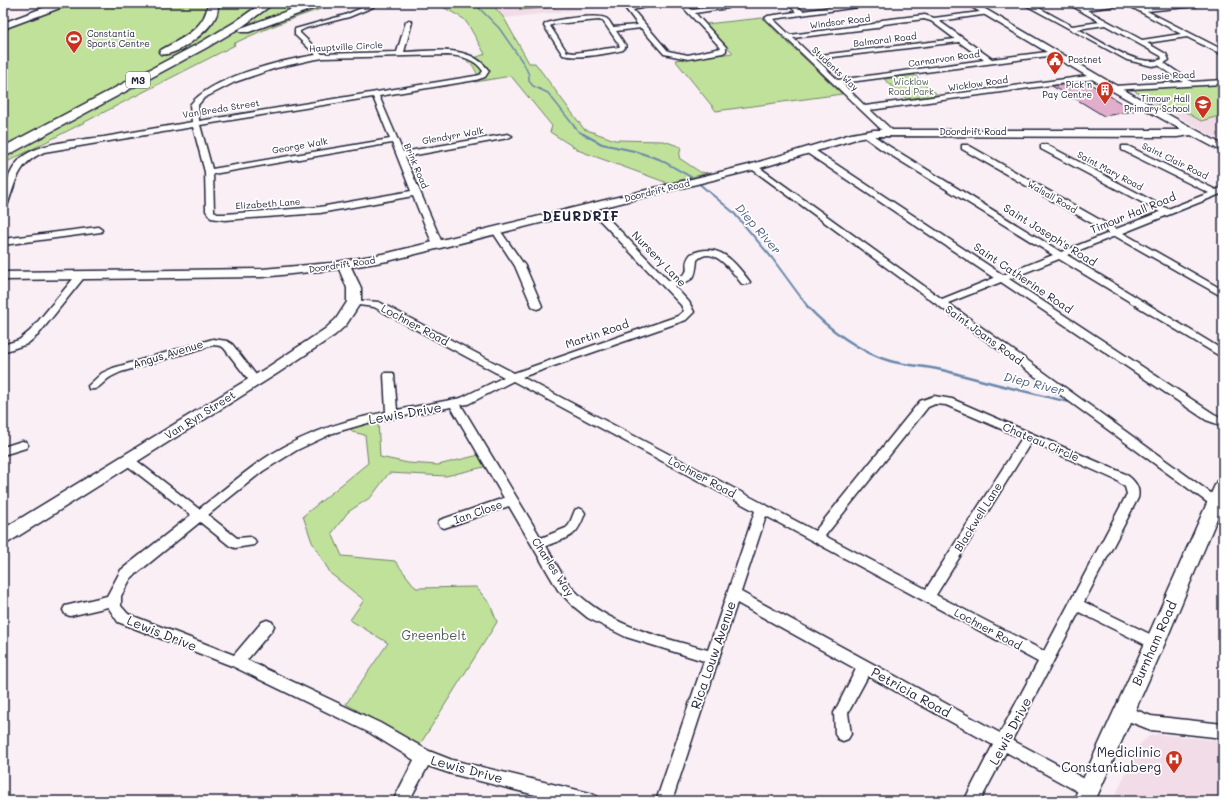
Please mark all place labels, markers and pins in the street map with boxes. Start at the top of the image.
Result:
place label: Constantia Sports Centre [87,28,150,49]
sports icon: Constantia Sports Centre [64,29,84,54]
public building icon: Postnet [1045,50,1065,75]
place label: Postnet [1068,54,1102,65]
place label: Pick n Pay Centre [1042,79,1092,100]
building icon: Pick n Pay Centre [1095,80,1115,105]
place label: Timour Hall Primary School [1124,93,1190,114]
school or university icon: Timour Hall Primary School [1193,94,1213,119]
place label: Mediclinic Constantiaberg [1061,743,1161,775]
hospital icon: Mediclinic Constantiaberg [1164,749,1184,774]

